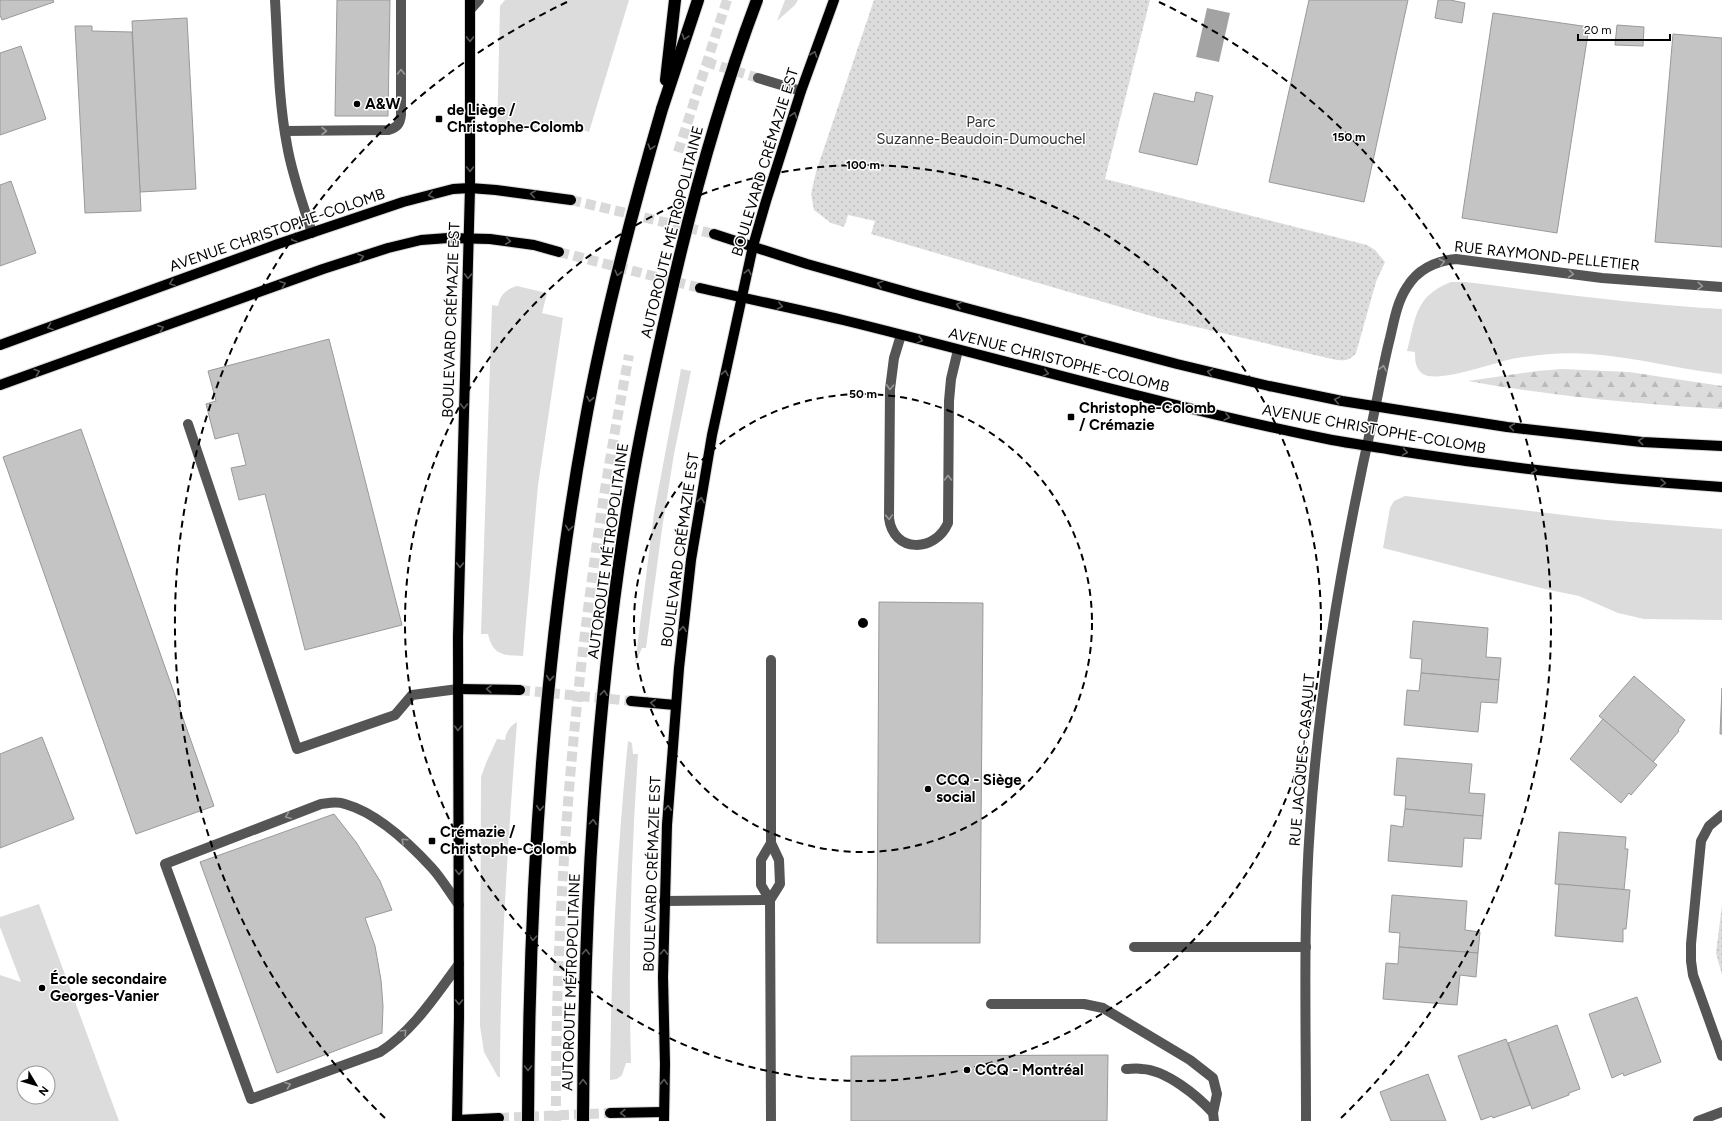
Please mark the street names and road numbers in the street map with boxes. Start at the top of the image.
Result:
street label: BOULEVARD CRÉMAZIE EST [728,65,802,258]
street label: AUTOROUTE MÉTROPOLITAINE [637,124,707,340]
street label: AVENUE CHRISTOPHE-COLOMB [167,185,387,275]
street label: BOULEVARD CRÉMAZIE EST [439,221,463,418]
street label: RUE RAYMOND-PELLETIER [1453,237,1641,275]
street label: AVENUE CHRISTOPHE-COLOMB [947,324,1171,396]
street label: AVENUE CHRISTOPHE-COLOMB [1261,400,1487,458]
street label: AUTOROUTE MÉTROPOLITAINE [584,442,632,660]
street label: BOULEVARD CRÉMAZIE EST [657,451,703,648]
street label: RUE JACQUES-CASAULT [1285,672,1319,847]
street label: BOULEVARD CRÉMAZIE EST [640,775,664,972]
street label: AUTOROUTE MÉTROPOLITAINE [558,873,584,1091]

